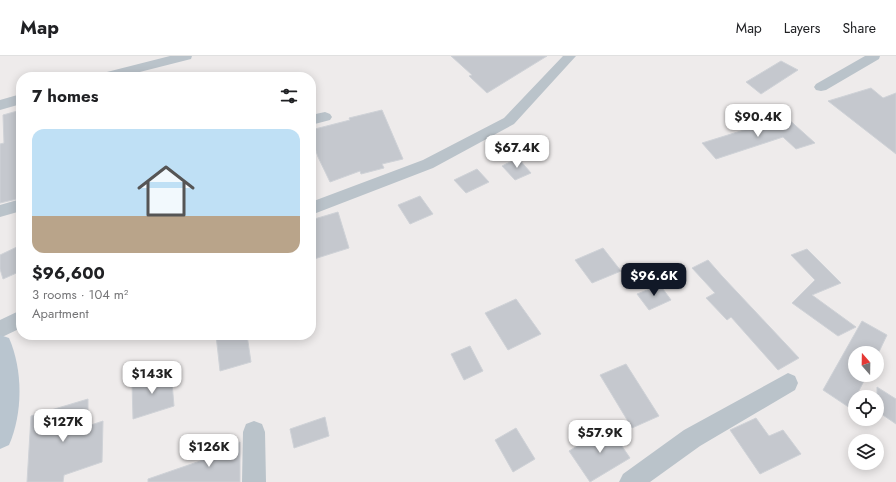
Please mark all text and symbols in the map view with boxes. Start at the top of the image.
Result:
text: Map [20,14,59,41]
text: Map [736,18,762,38]
text: Layers [784,18,820,38]
text: Share [842,18,876,38]
text: 7 homes [32,84,99,108]
icon: filters [278,85,300,107]
pin: $90.4K [725,104,791,138]
text: $90.4K [734,107,782,126]
pin: $67.4K [484,135,550,169]
text: $67.4K [494,138,540,157]
icon: home [130,155,202,227]
text: $96,600 [32,261,105,285]
pin: $96.6K [621,263,687,297]
text: $96.6K [630,266,678,285]
text: 3 rooms · 104 m² [32,285,128,304]
text: Apartment [32,304,89,323]
north arrow [848,346,884,382]
map controls [848,346,884,470]
pin: $143K [124,361,180,395]
text: $143K [132,364,172,383]
button: locate [848,390,884,426]
pin: $127K [35,409,91,443]
text: $127K [43,412,83,431]
pin: $57.9K [567,420,633,454]
text: $57.9K [578,423,622,442]
pin: $126K [181,434,237,468]
button: layers [848,434,884,470]
text: $126K [188,437,230,456]

